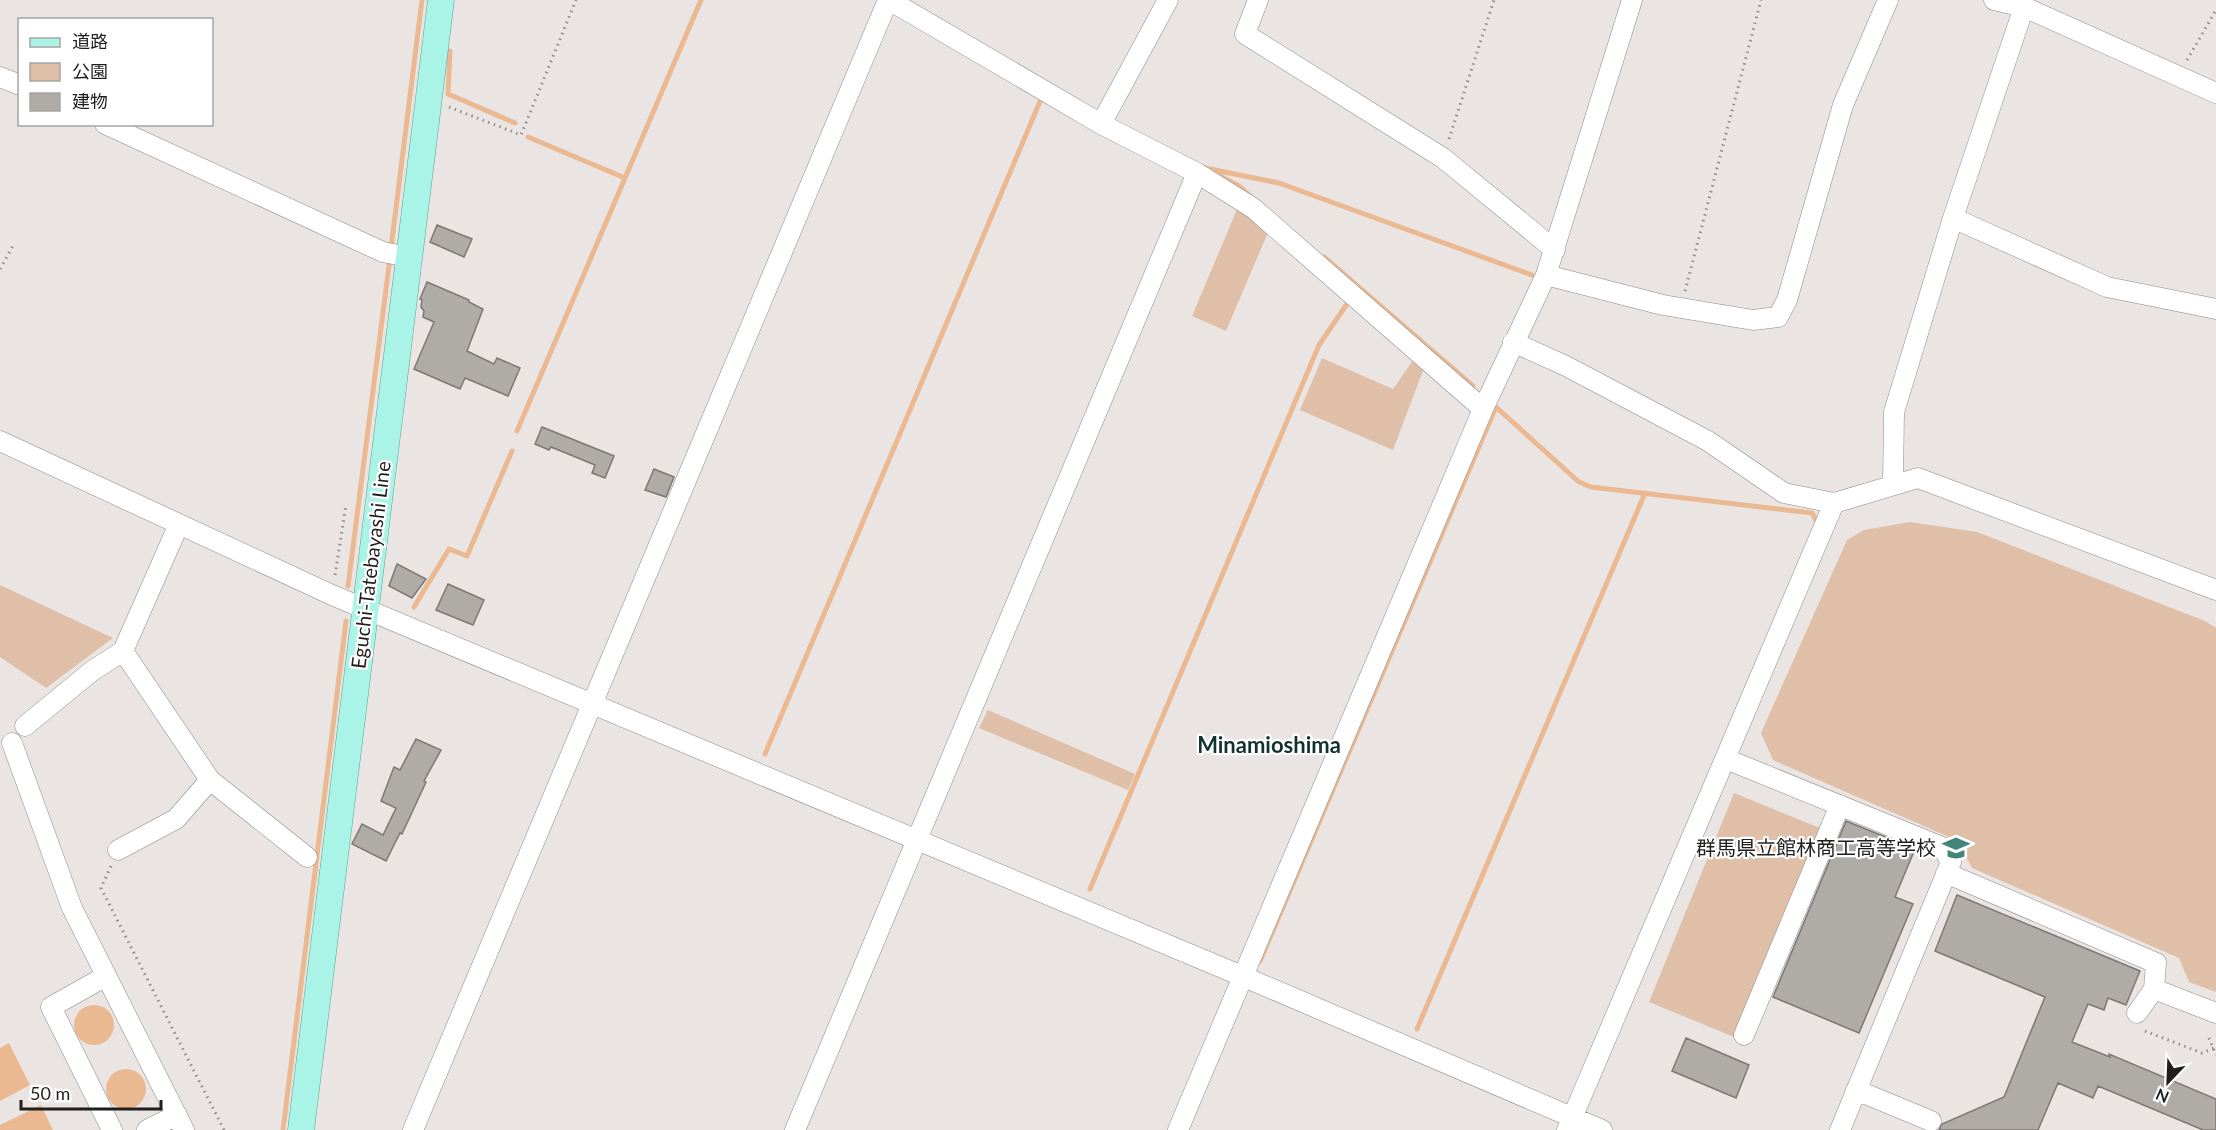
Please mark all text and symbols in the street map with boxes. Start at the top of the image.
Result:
legend [18,18,213,126]
text: 道路 [72,30,108,52]
text: 公園 [72,60,108,82]
text: 建物 [72,90,108,112]
street label: Eguchi-Tatebayashi Line [345,460,395,670]
district label: Minamioshima [1197,731,1341,758]
school or university icon: 群馬県立館林商工高等学校 [1941,833,1971,863]
place label: 群馬県立館林商工高等学校 [1696,835,1936,859]
north arrow [2138,1052,2198,1112]
scale bar [21,1073,160,1111]
text: 50 m [30,1082,70,1104]
text: N [2153,1085,2171,1107]

